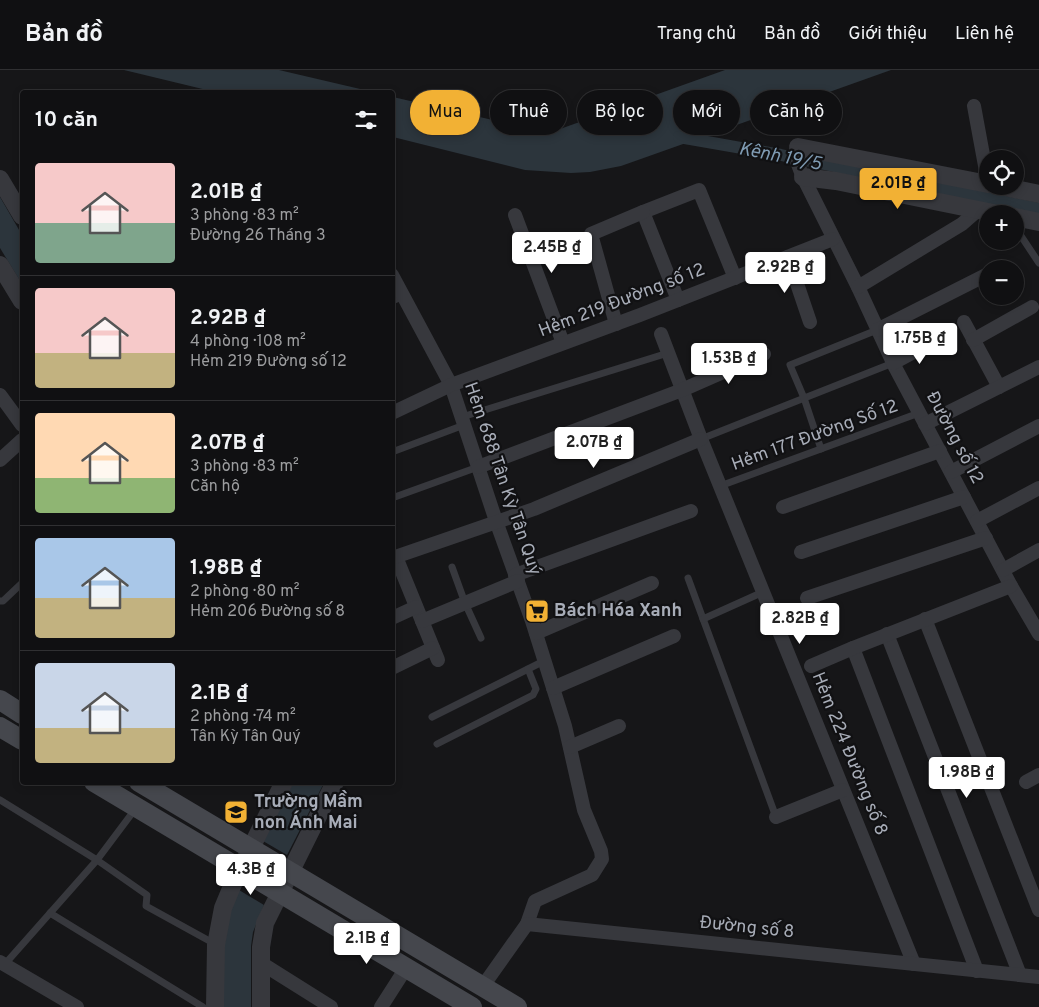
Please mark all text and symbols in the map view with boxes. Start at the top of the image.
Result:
text: Bản đồ [25,20,103,50]
text: Trang chủ [657,23,736,46]
text: Bản đồ [764,23,820,46]
text: Giới thiệu [848,23,927,46]
text: Liên hệ [955,23,1014,46]
chip: Mua [410,90,480,135]
chip: Thuê [490,90,567,135]
chip: Bộ lọc [577,90,663,135]
chip: Mới [673,90,740,135]
chip: Căn hộ [750,90,842,135]
icon: filters [352,106,380,134]
text: 10 căn [35,107,98,134]
water label: Kênh 19/5 [737,137,824,177]
map controls [979,150,1024,305]
button: locate [979,150,1024,195]
pin: 2.01B ₫ [852,168,944,210]
text: 2.01B ₫ [871,174,925,194]
text: 2.01B ₫ [190,179,262,206]
icon: home [75,183,135,243]
button: + [979,205,1024,250]
text: 3 phòng · 83 m² [190,206,299,226]
text: Đường 26 Tháng 3 [190,226,326,246]
pin: 2.45B ₫ [506,232,598,274]
text: 2.45B ₫ [523,238,581,258]
pin: 2.92B ₫ [739,252,831,294]
street label: Hẻm 219 Đường số 12 [535,258,708,343]
text: 2.92B ₫ [756,258,814,278]
button: − [979,260,1024,305]
text: 2.92B ₫ [190,305,266,332]
icon: home [75,308,135,368]
pin: 1.75B ₫ [874,322,966,365]
text: 1.75B ₫ [894,329,946,349]
text: 4 phòng · 108 m² [190,332,306,352]
pin: 1.53B ₫ [683,342,775,385]
text: 1.53B ₫ [702,349,756,369]
text: Hẻm 219 Đường số 12 [190,352,347,372]
street label: Hẻm 688 Tân Kỳ Tân Quý [458,379,546,579]
street label: Đường số 12 [920,387,989,488]
street label: Hẻm 177 Đường Số 12 [728,394,902,477]
pin: 2.07B ₫ [548,426,640,469]
text: 2.07B ₫ [190,430,264,457]
icon: home [75,433,135,493]
text: 2.07B ₫ [566,433,622,453]
text: 3 phòng · 83 m² [190,457,299,477]
text: Căn hộ [190,477,240,497]
text: 1.98B ₫ [190,555,262,582]
icon: home [75,558,135,618]
text: 2 phòng · 80 m² [190,582,300,602]
supermarket icon: Bách Hóa Xanh [524,598,550,624]
place label: Bách Hóa Xanh [554,600,682,623]
text: Hẻm 206 Đường số 8 [190,602,345,622]
pin: 2.82B ₫ [754,602,846,645]
text: 2.82B ₫ [771,609,829,629]
street label: Hẻm 224 Đường số 8 [806,669,893,839]
text: 2.1B ₫ [190,680,248,707]
icon: home [75,683,135,743]
text: 2 phòng · 74 m² [190,707,296,727]
text: Tân Kỳ Tân Quý [190,727,301,747]
pin: 1.98B ₫ [921,756,1013,799]
text: 1.98B ₫ [940,763,994,783]
place label: Trường Mầm non Ánh Mai [254,790,363,835]
school or university icon: Trường Mầm non Ánh Mai [223,799,249,825]
pin: 4.3B ₫ [210,854,292,896]
text: 4.3B ₫ [227,860,275,880]
street label: Đường số 8 [699,911,796,944]
pin: 2.1B ₫ [326,922,408,965]
text: 2.1B ₫ [345,929,389,949]

